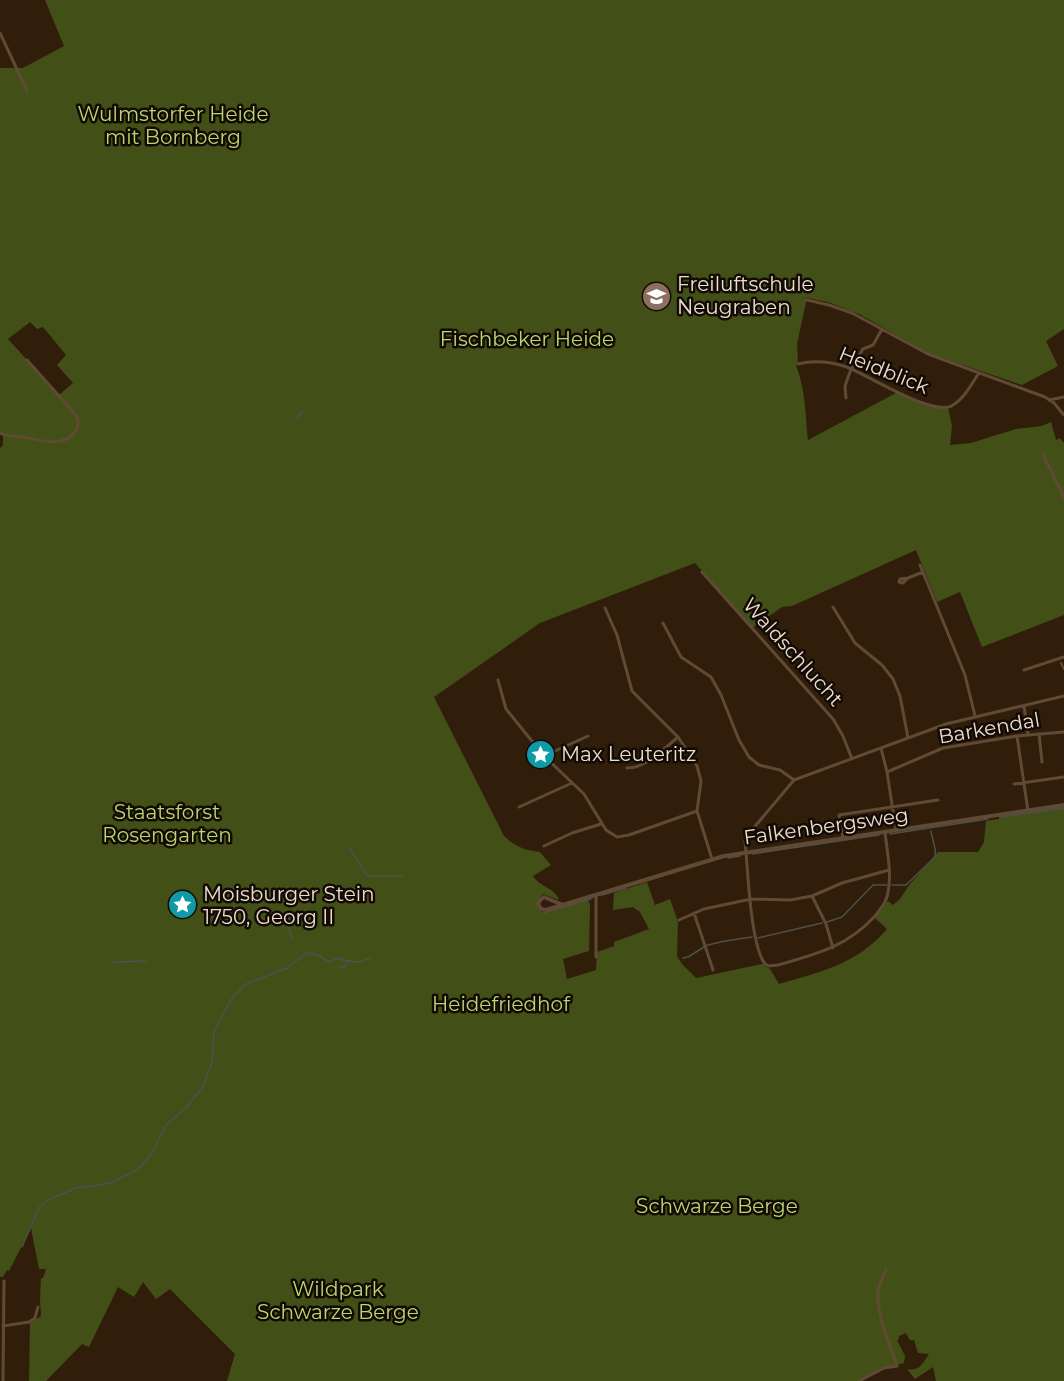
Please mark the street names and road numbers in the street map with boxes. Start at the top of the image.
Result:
street label: Heidblick [836,341,932,399]
street label: Waldschlucht [738,593,848,711]
street label: Barkendal [936,707,1042,749]
street label: Falkenbergsweg [742,803,910,849]

